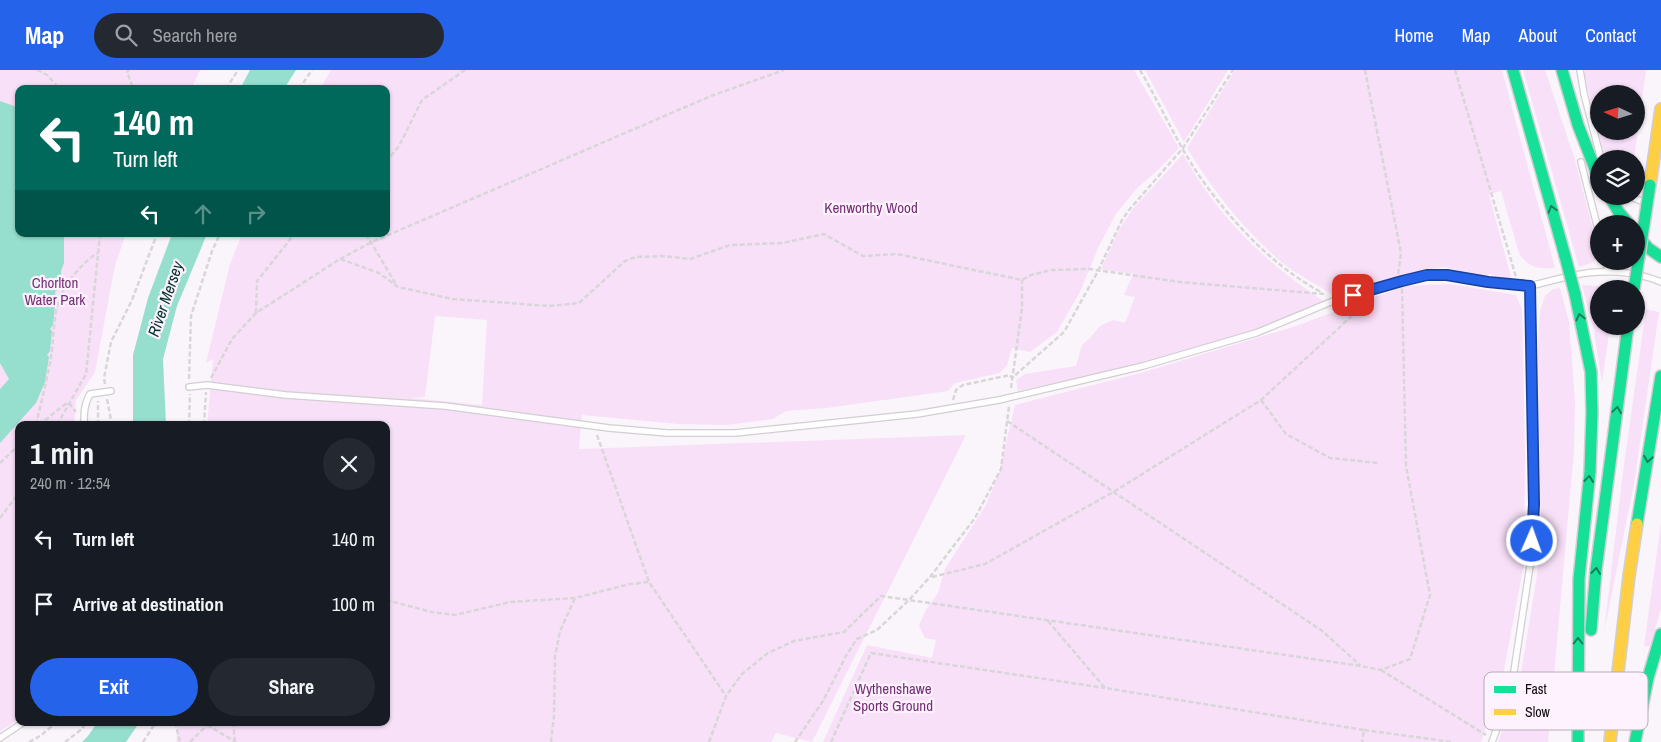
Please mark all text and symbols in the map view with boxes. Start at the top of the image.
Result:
search box [94,13,444,58]
text: Map [25,19,64,51]
icon: search [112,21,140,49]
text: Search here [152,22,237,48]
text: Home [1394,23,1434,48]
text: Map [1462,23,1491,48]
text: About [1519,23,1557,48]
text: Contact [1585,23,1636,48]
north arrow [1590,85,1645,140]
map controls [1590,85,1645,335]
text: 140 m [113,99,194,146]
icon: left [30,105,95,170]
text: Turn left [113,144,178,174]
button: layers [1590,150,1645,205]
park label: Kenworthy Wood [824,197,918,218]
icon: left [136,200,164,228]
icon: ahead [189,200,217,228]
icon: right [242,200,270,228]
one-way arrow [1547,205,1557,213]
button: + [1590,215,1645,270]
water label: River Mersey [142,257,189,339]
park label: Chorlton Water Park [24,272,86,310]
pin [1332,274,1374,316]
button: − [1590,280,1645,335]
icon: arrive [1339,281,1367,309]
one-way arrow [1575,313,1586,322]
one-way arrow [1612,406,1622,415]
text: 1 min [30,433,94,473]
button: close [323,438,375,490]
one-way arrow [1643,454,1653,463]
text: 240 m · 12:54 [30,472,110,494]
one-way arrow [1583,475,1594,483]
position arrow [1505,514,1557,566]
icon: left [30,525,58,553]
text: Turn left [73,526,134,552]
text: 140 m [332,526,375,552]
one-way arrow [1590,567,1601,575]
icon: arrive [30,590,58,618]
text: Arrive at destination [73,591,224,617]
text: 100 m [332,591,375,617]
one-way arrow [1573,637,1583,644]
button: Exit [30,658,198,716]
button: Share [208,658,375,716]
legend [1484,672,1648,730]
park label: Wythenshawe Sports Ground [853,678,933,716]
text: Fast [1525,680,1547,698]
text: Slow [1525,703,1551,721]

